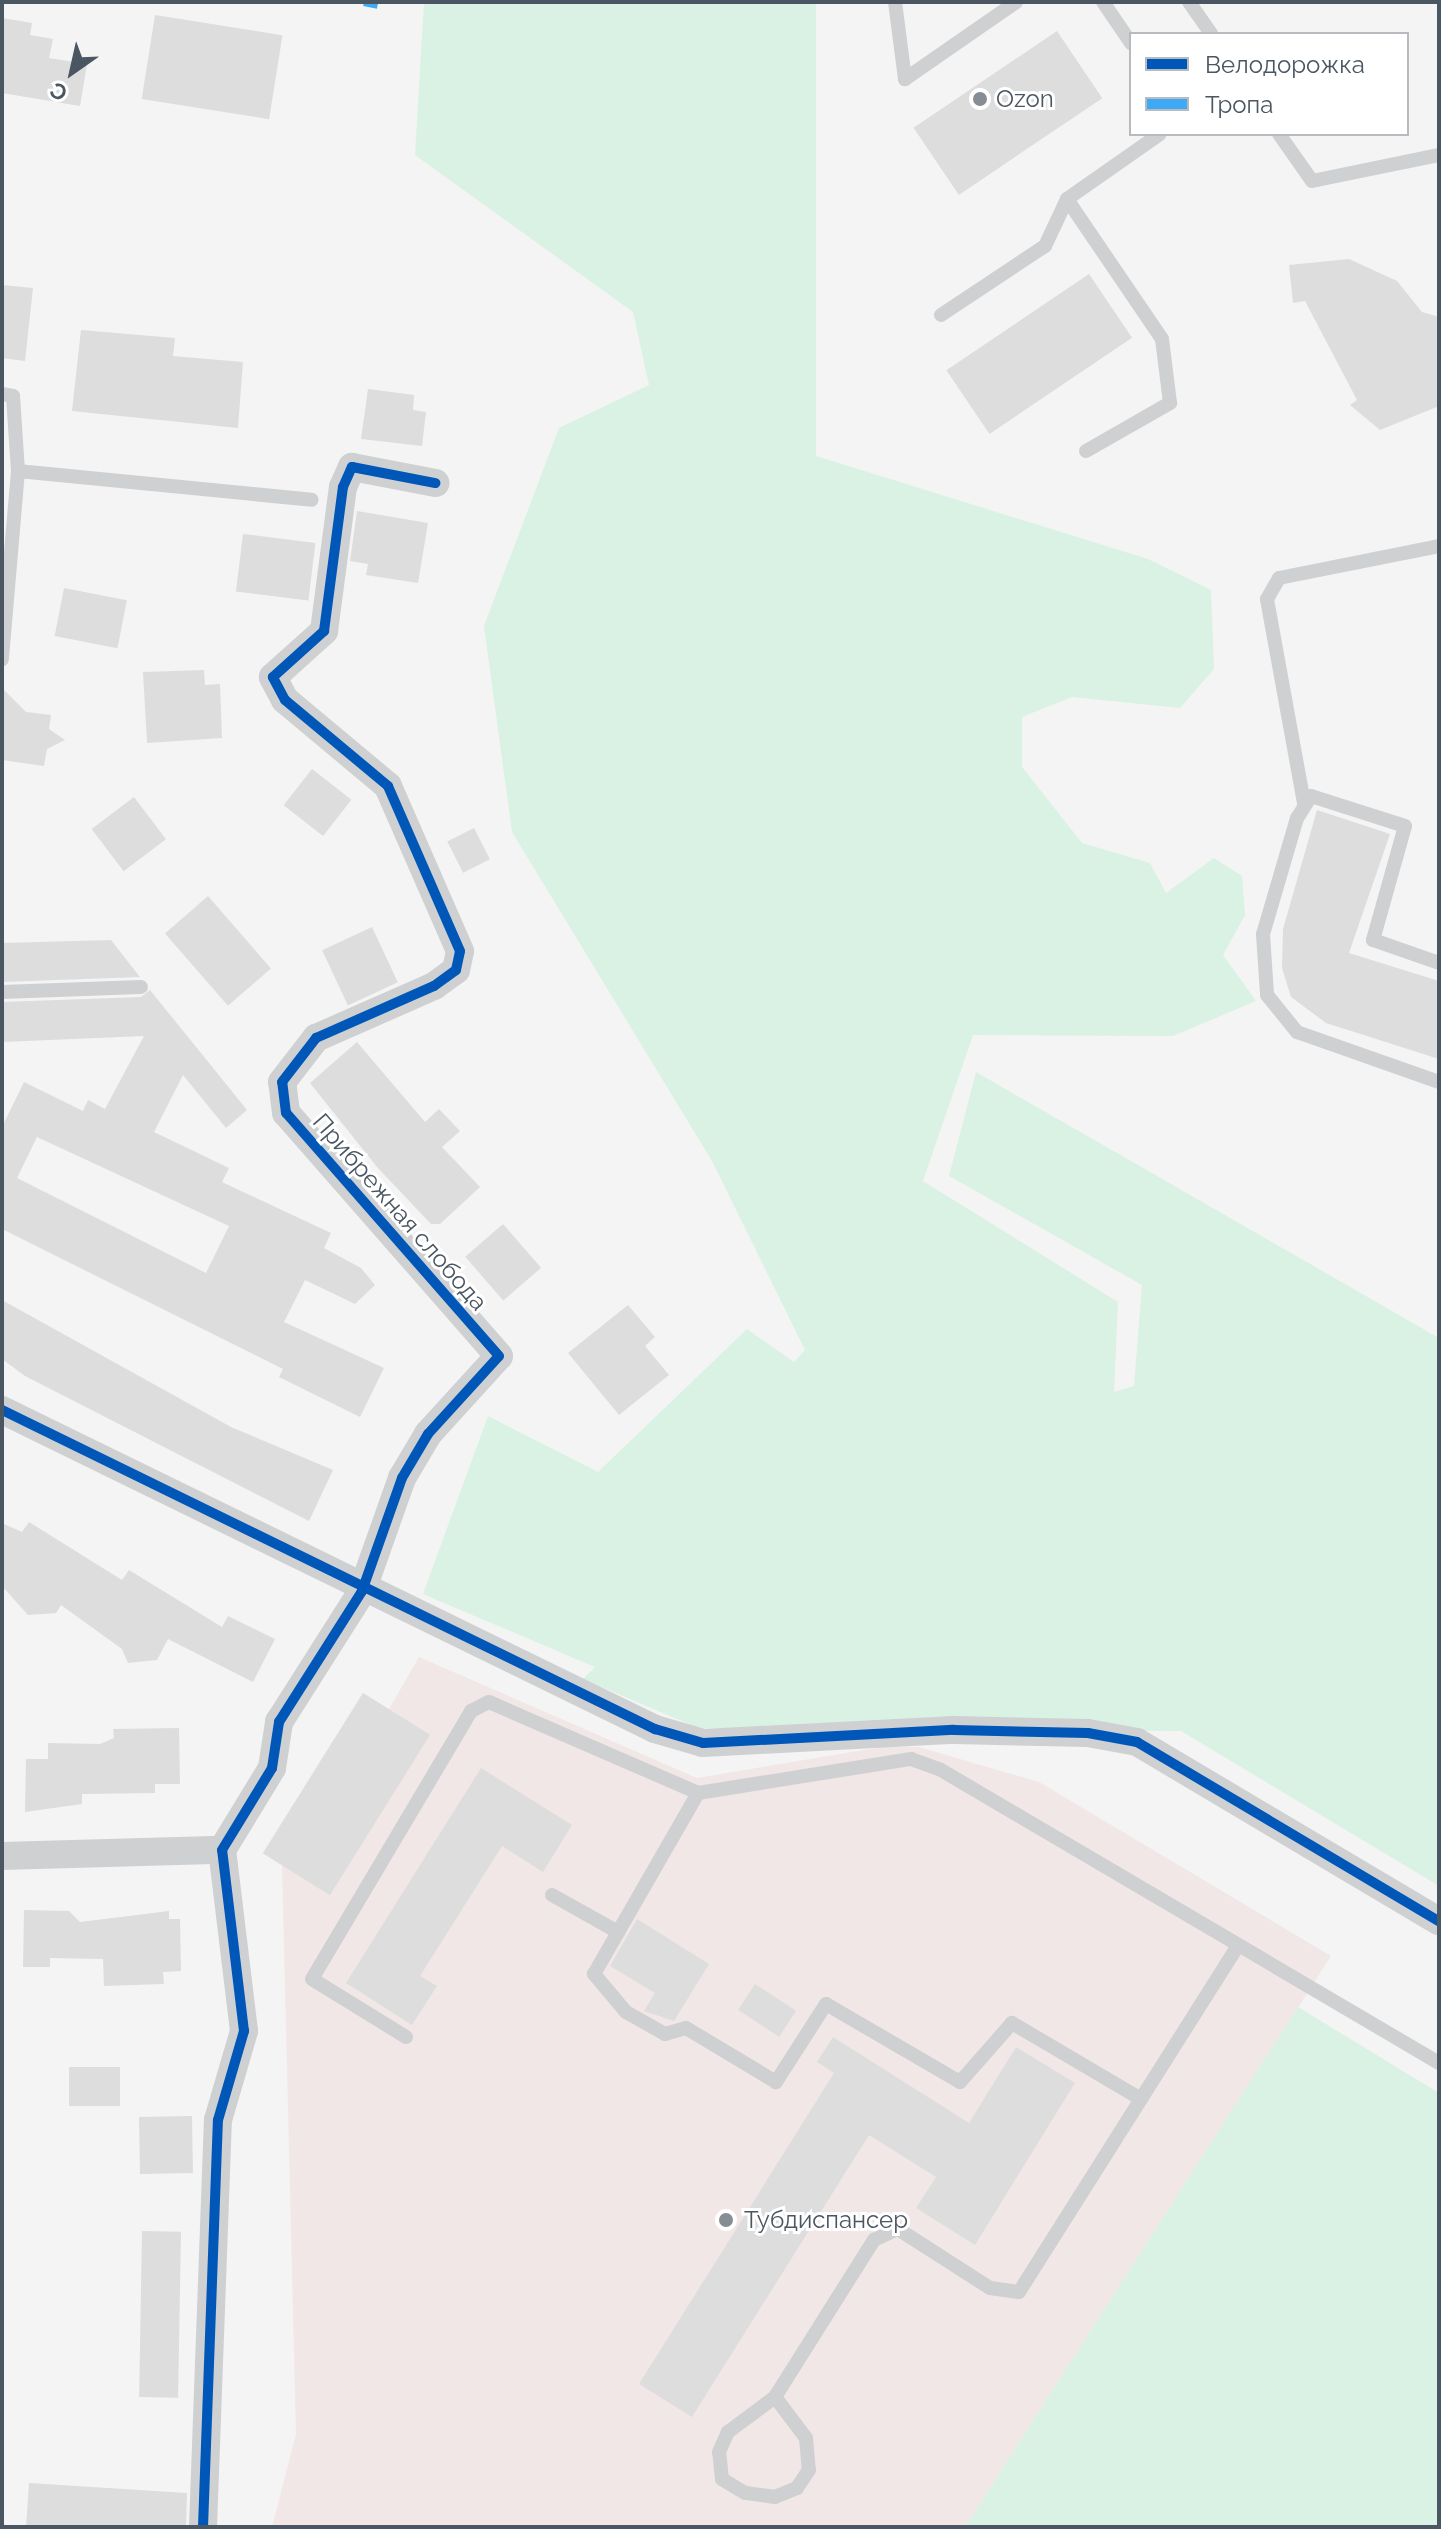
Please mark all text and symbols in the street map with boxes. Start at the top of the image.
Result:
north arrow [32,32,112,112]
legend [1129,32,1409,136]
text: Велодорожка [1205,50,1365,79]
text: С [45,77,72,107]
place label: Ozon [996,85,1054,113]
marker: Ozon [971,90,989,108]
text: Тропа [1205,90,1273,119]
street label: Прибрежная слобода [307,1108,493,1316]
place label: Тубдиспансер [744,2206,908,2234]
marker: Тубдиспансер [715,2209,737,2231]

